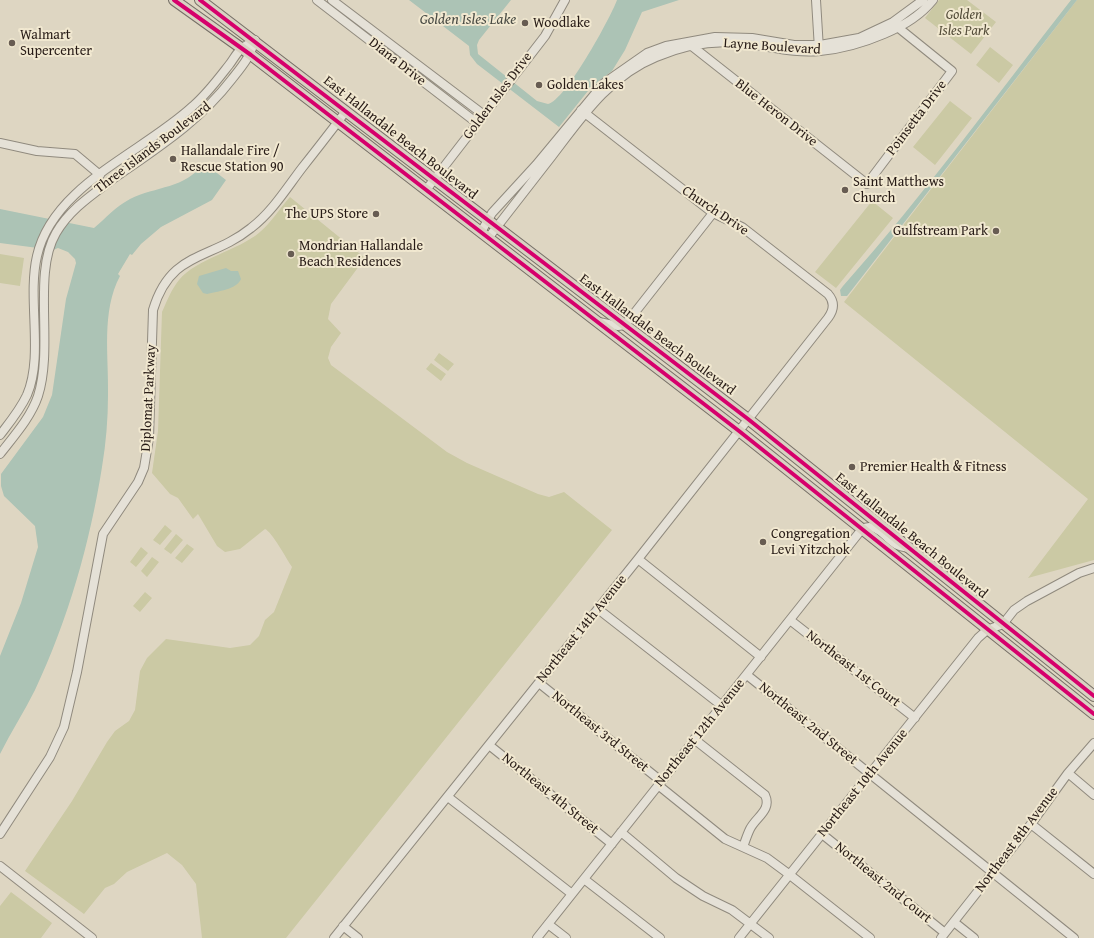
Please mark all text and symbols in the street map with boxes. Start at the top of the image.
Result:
park label: Golden Isles Park [939,7,989,40]
water label: Golden Isles Lake [420,11,516,29]
place label: Woodlake [533,15,590,31]
marker: Woodlake [520,18,530,28]
place label: Walmart Supercenter [20,27,92,60]
street label: Diana Drive [365,34,429,90]
street label: Layne Boulevard [723,35,821,59]
marker: Walmart Supercenter [7,38,17,48]
street label: Golden Isles Drive [460,49,536,143]
street label: East Hallandale Beach Boulevard [320,73,480,203]
street label: Blue Heron Drive [731,76,821,150]
place label: Golden Lakes [547,77,624,93]
street label: Poinsetta Drive [883,77,951,159]
marker: Golden Lakes [534,80,544,90]
street label: Three Islands Boulevard [91,99,215,197]
place label: Hallandale Fire / Rescue Station 90 [181,143,283,176]
marker: Hallandale Fire / Rescue Station 90 [168,154,178,164]
place label: Saint Matthews Church [853,174,944,206]
street label: Church Drive [678,183,752,239]
marker: Saint Matthews Church [840,185,850,195]
place label: The UPS Store [285,206,368,222]
marker: The UPS Store [371,209,381,219]
place label: Gulfstream Park [893,223,988,239]
marker: Gulfstream Park [991,226,1001,236]
place label: Mondrian Hallandale Beach Residences [299,238,423,270]
marker: Mondrian Hallandale Beach Residences [286,249,296,259]
street label: East Hallandale Beach Boulevard [576,271,738,399]
street label: Diplomat Parkway [138,344,160,452]
place label: Premier Health & Fitness [860,459,1007,475]
marker: Premier Health & Fitness [847,462,857,472]
street label: East Hallandale Beach Boulevard [832,469,990,603]
place label: Congregation Levi Yitzchok [771,526,850,558]
marker: Congregation Levi Yitzchok [758,537,768,547]
street label: Northeast 14th Avenue [533,572,631,686]
street label: Northeast 1st Court [803,627,903,711]
street label: Northeast 12th Avenue [651,676,749,790]
street label: Northeast 2nd Street [755,679,861,769]
street label: Northeast 3rd Street [548,688,652,776]
street label: Northeast 10th Avenue [814,726,912,840]
street label: Northeast 4th Street [498,750,602,838]
street label: Northeast 8th Avenue [972,784,1062,896]
street label: Northeast 2nd Court [831,839,935,927]

